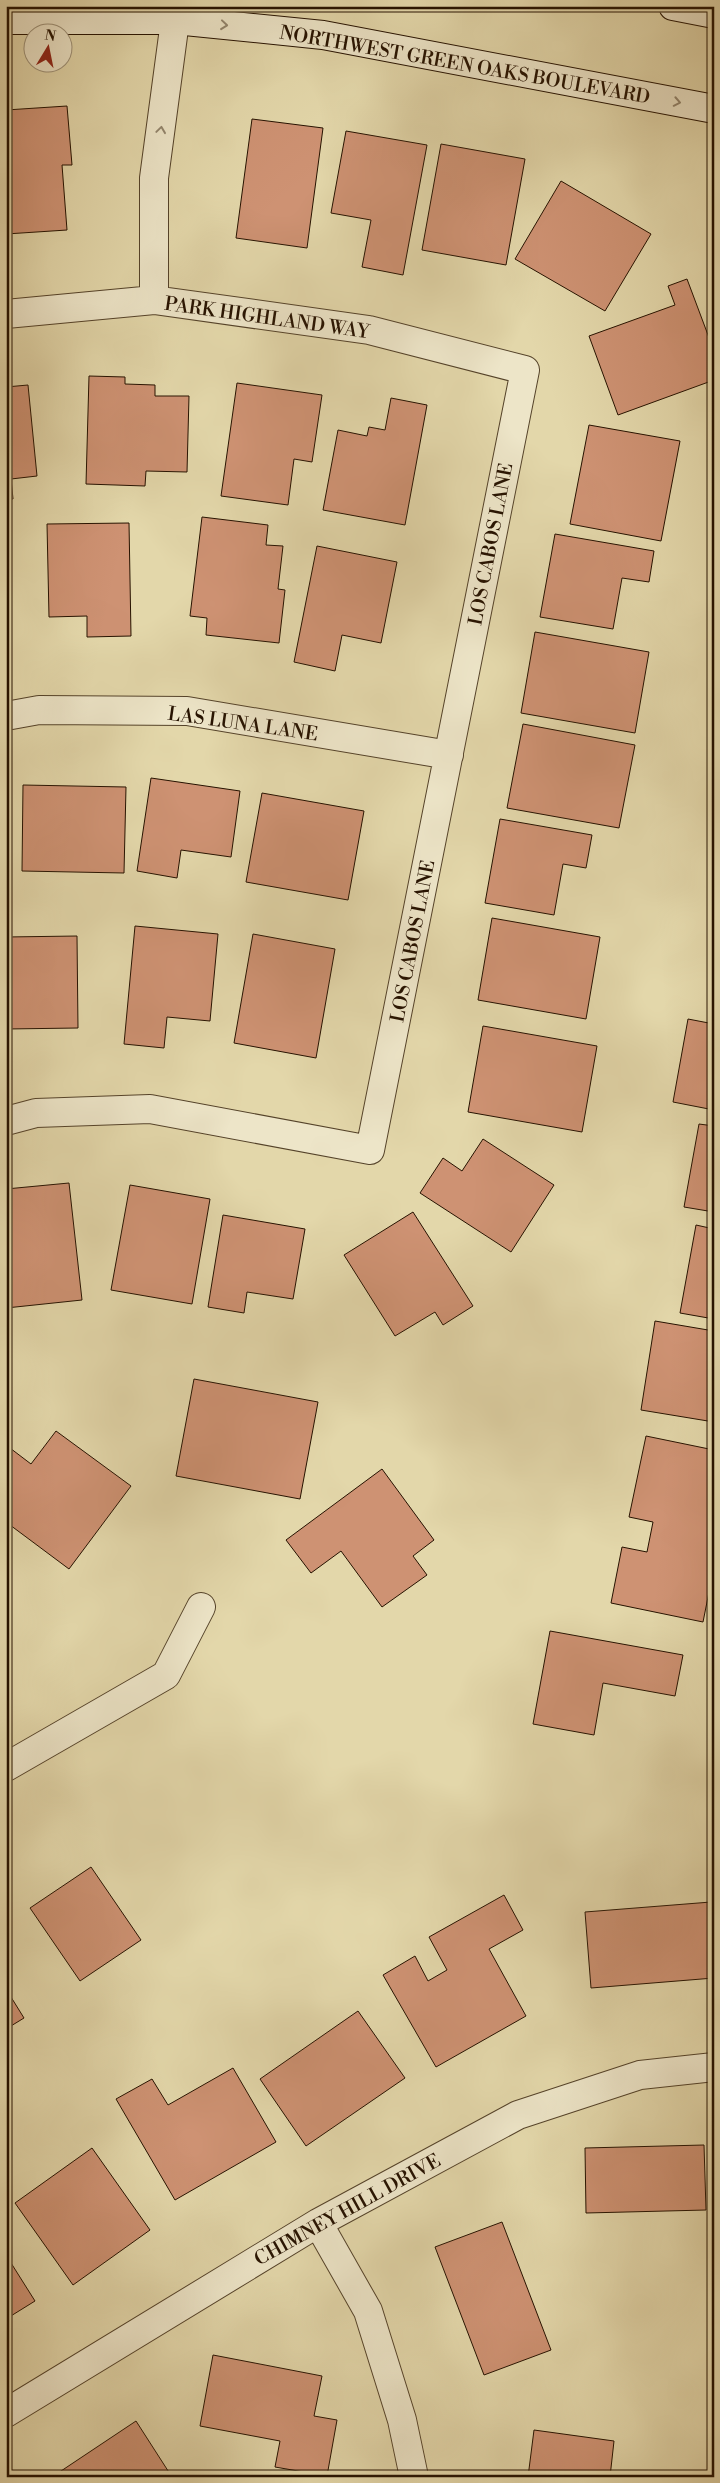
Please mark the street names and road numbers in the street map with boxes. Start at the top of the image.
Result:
street label: NORTHWEST GREEN OAKS BOULEVARD [278,21,652,109]
street label: PARK HIGHLAND WAY [163,292,372,344]
street label: LOS CABOS LANE [463,461,519,628]
street label: LAS LUNA LANE [166,702,320,746]
street label: LOS CABOS LANE [385,858,441,1025]
street label: CHIMNEY HILL DRIVE [250,2149,445,2271]

